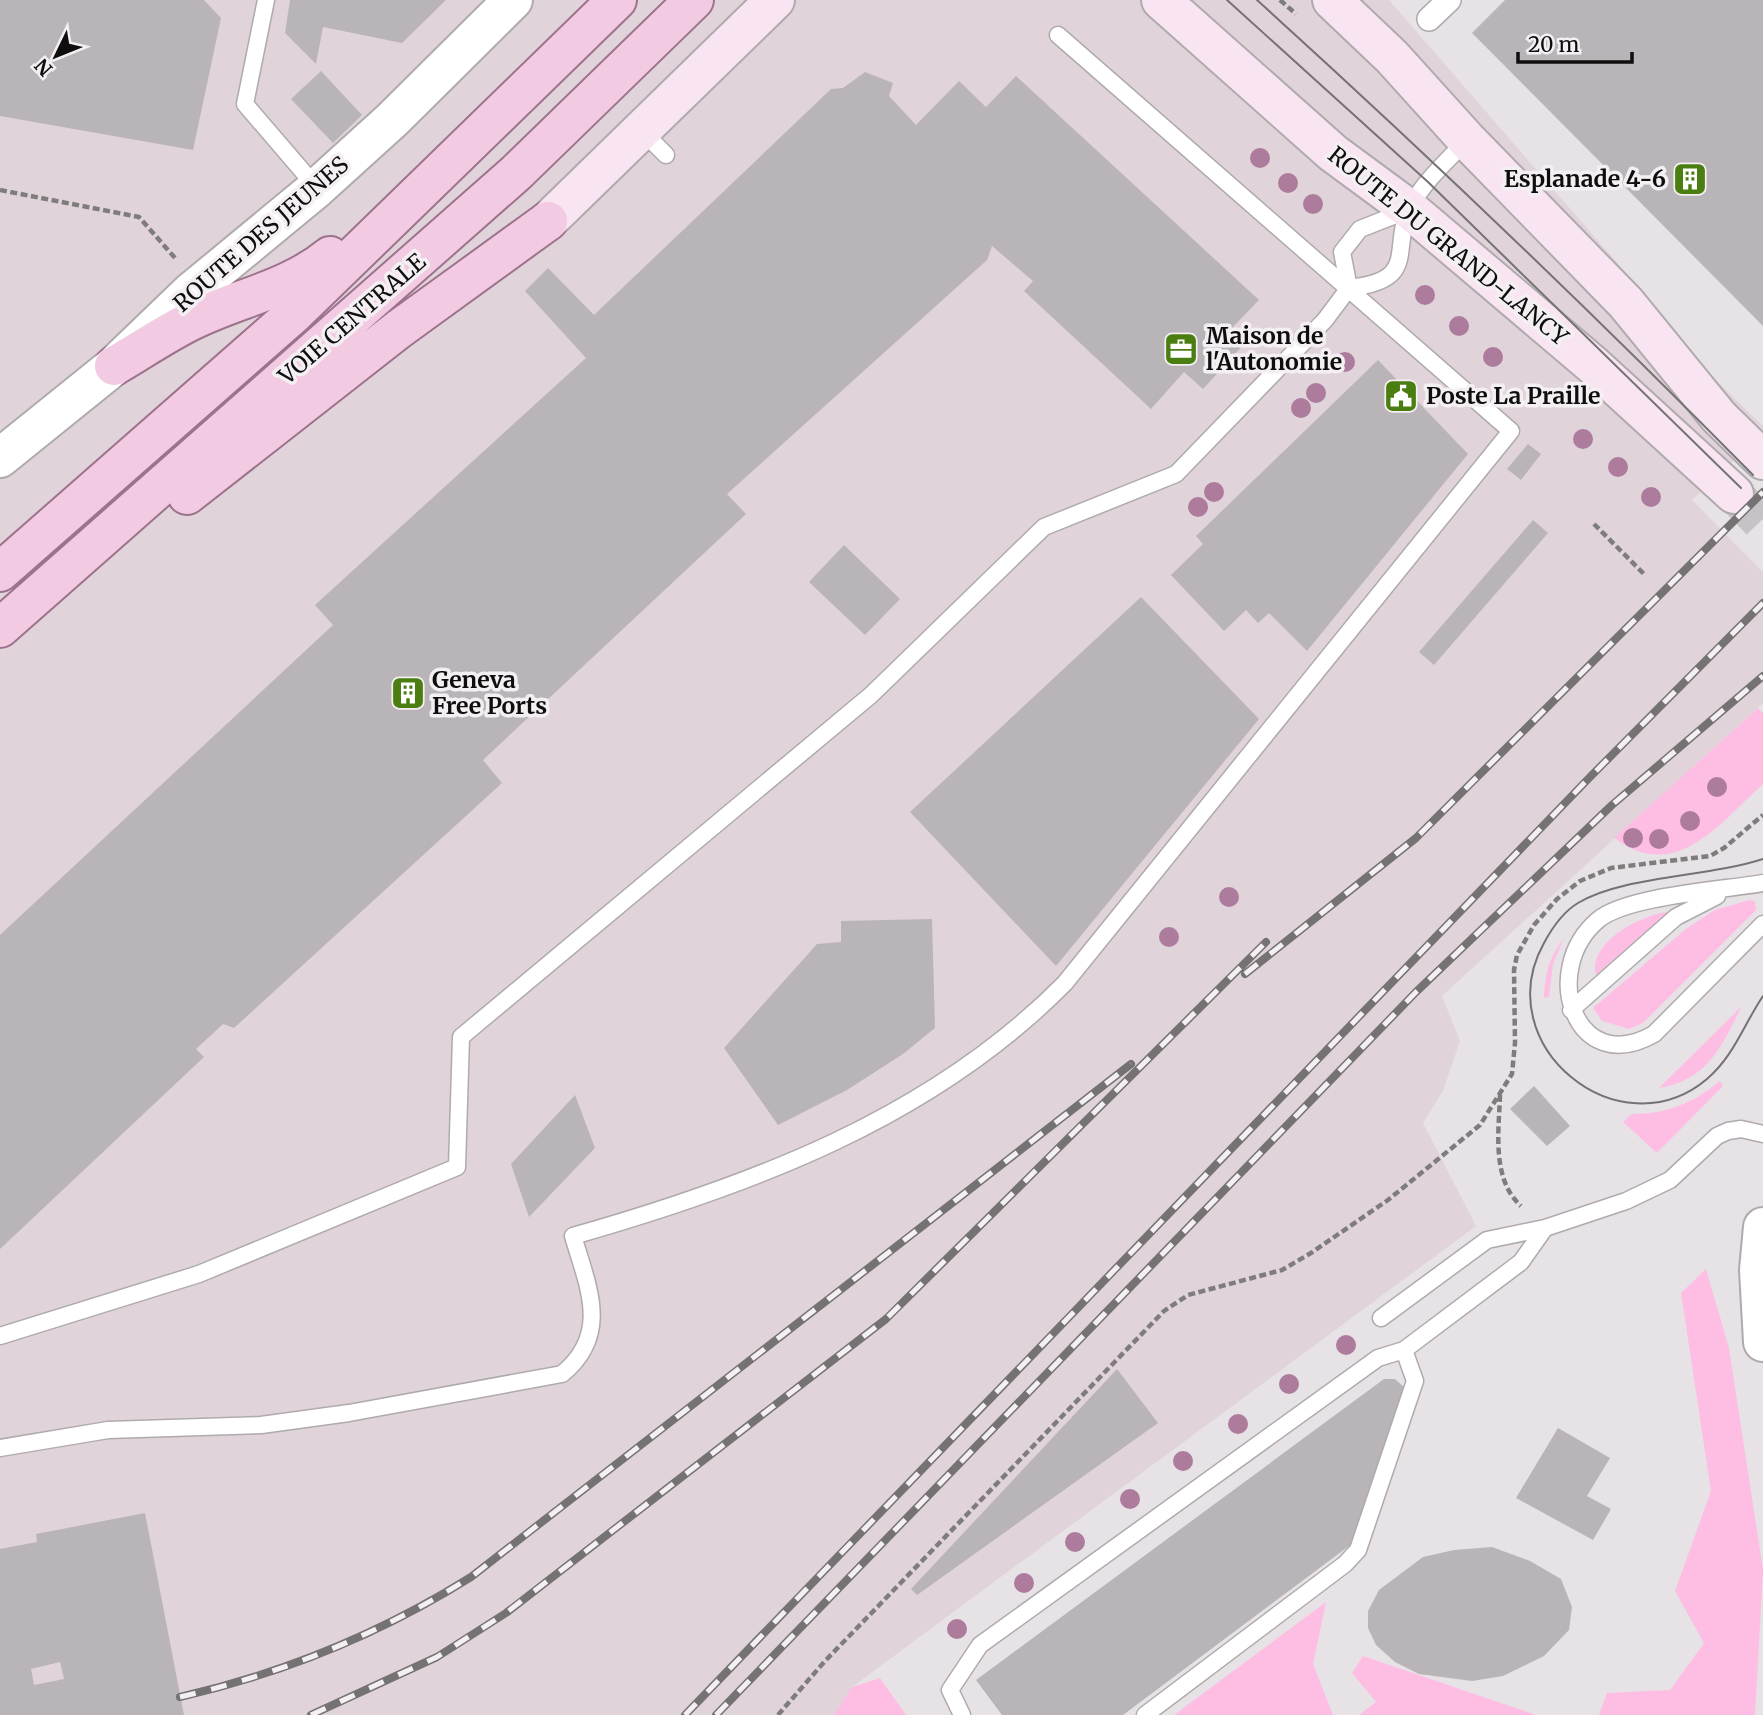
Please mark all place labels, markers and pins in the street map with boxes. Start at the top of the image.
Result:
building icon: Esplanade 4-6 [1671,160,1709,198]
place label: Esplanade 4-6 [1504,164,1666,193]
place label: Maison de l'Autonomie [1206,321,1342,376]
office icon: Maison de l'Autonomie [1162,330,1200,368]
public building icon: Poste La Praille [1382,377,1420,415]
place label: Poste La Praille [1426,381,1600,410]
place label: Geneva Free Ports [432,665,547,720]
building icon: Geneva Free Ports [389,674,427,712]

